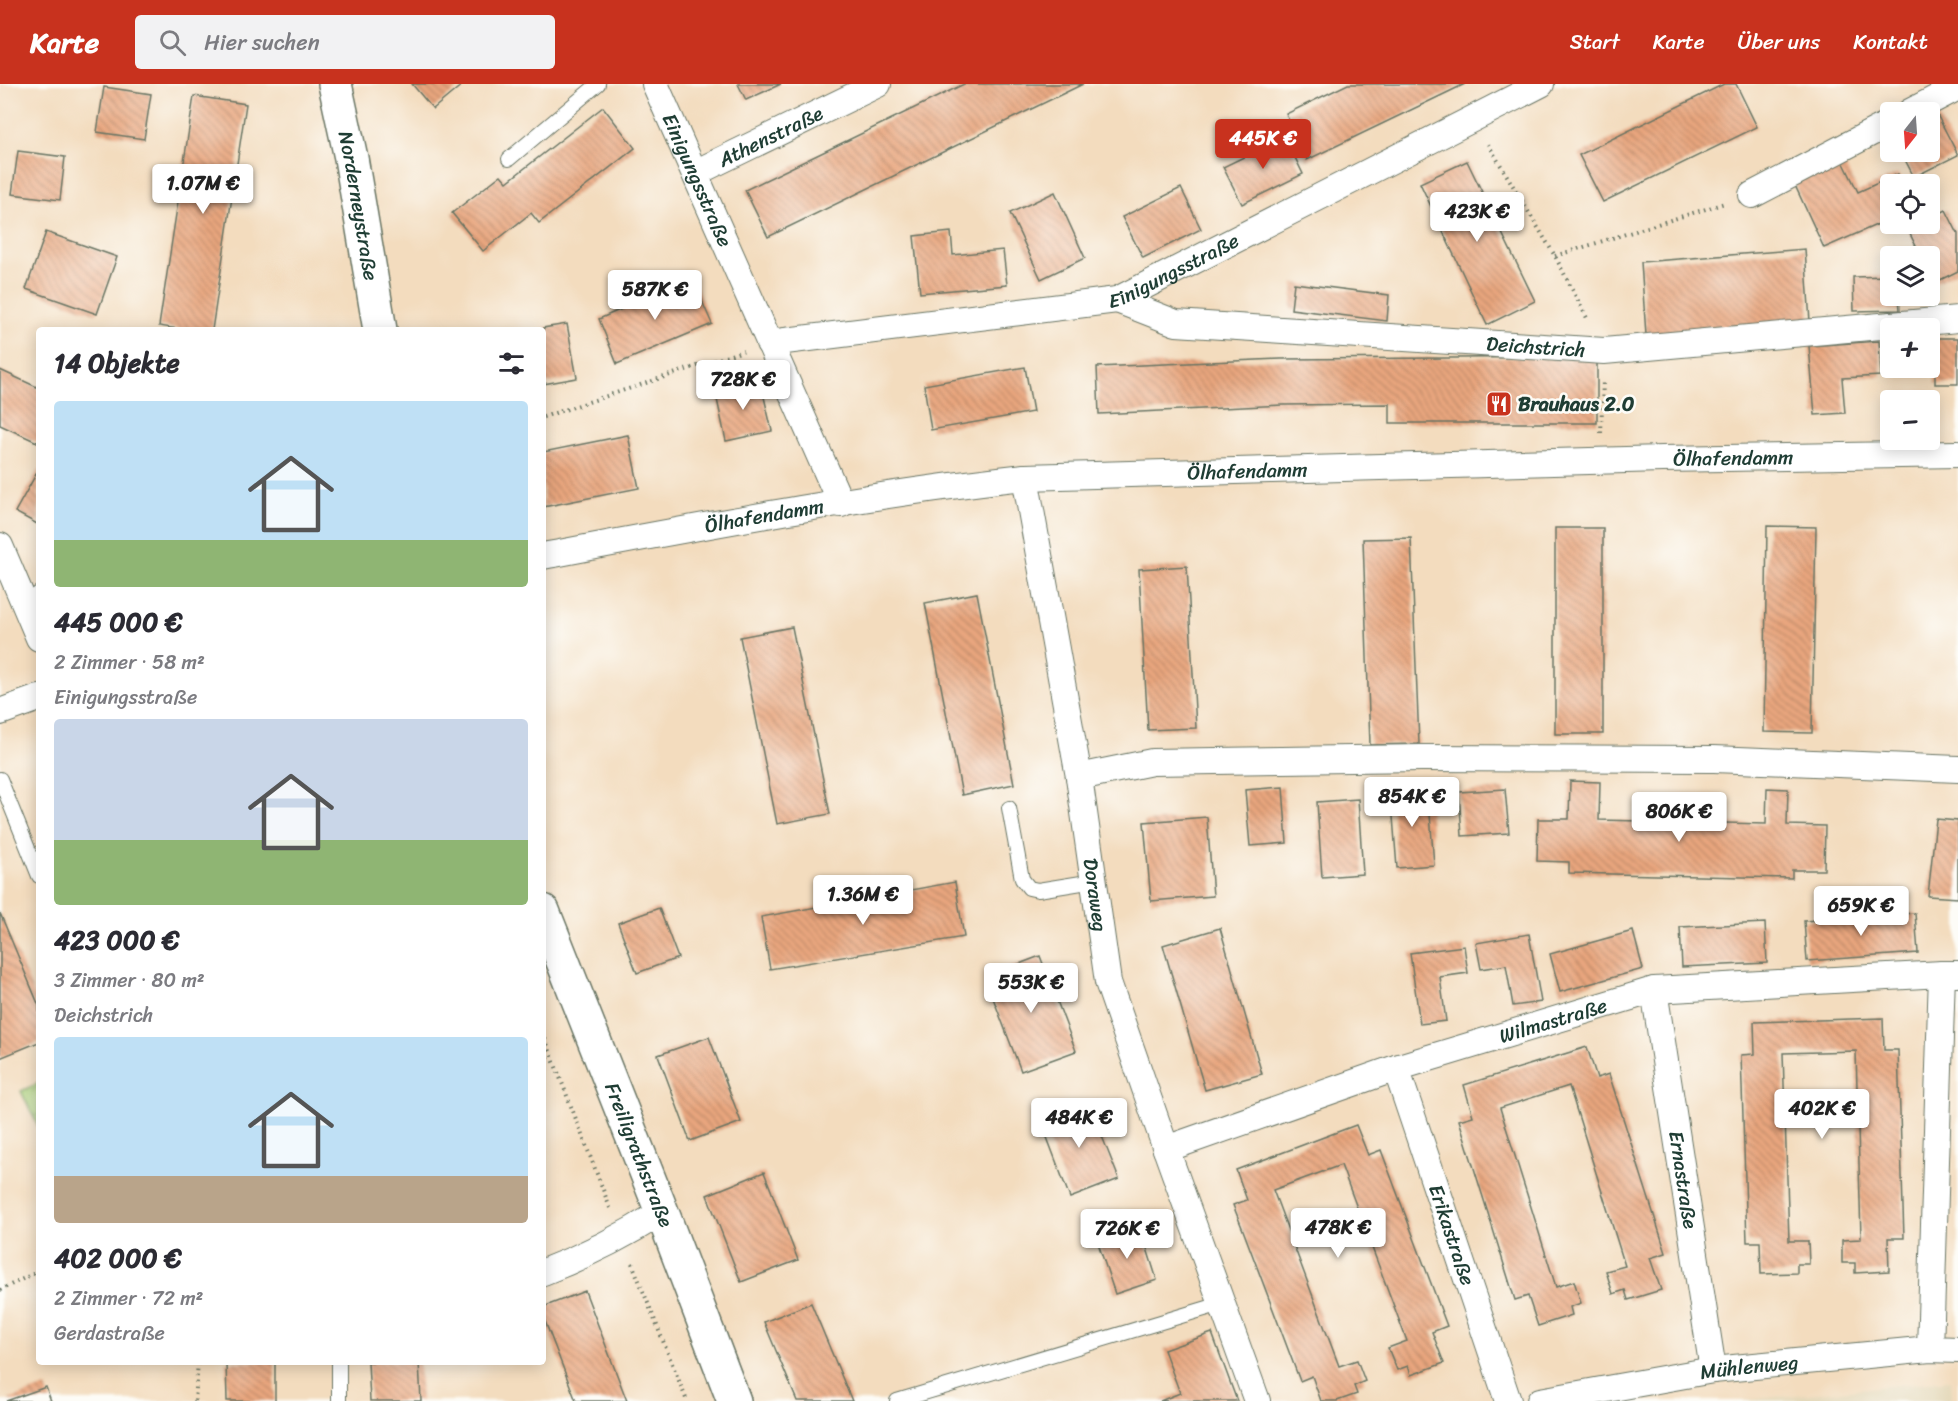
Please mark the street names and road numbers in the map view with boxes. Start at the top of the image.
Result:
street label: Athenstraße [711,96,830,178]
street label: Einigungsstraße [652,108,742,253]
street label: Norderneystraße [328,128,388,283]
street label: Einigungsstraße [1107,224,1245,319]
street label: Deichstrich [1485,326,1587,368]
street label: Ölhafendamm [1673,440,1794,477]
street label: Ölhafendamm [1187,452,1308,490]
street label: Ölhafendamm [702,488,827,544]
street label: Doraweg [1073,856,1118,934]
street label: Wilmastraße [1495,988,1612,1054]
street label: Freiligrathstraße [594,1077,683,1233]
street label: Ernastraße [1658,1128,1708,1232]
street label: Erikastraße [1418,1180,1485,1290]
street label: Mühlenweg [1697,1345,1800,1390]

